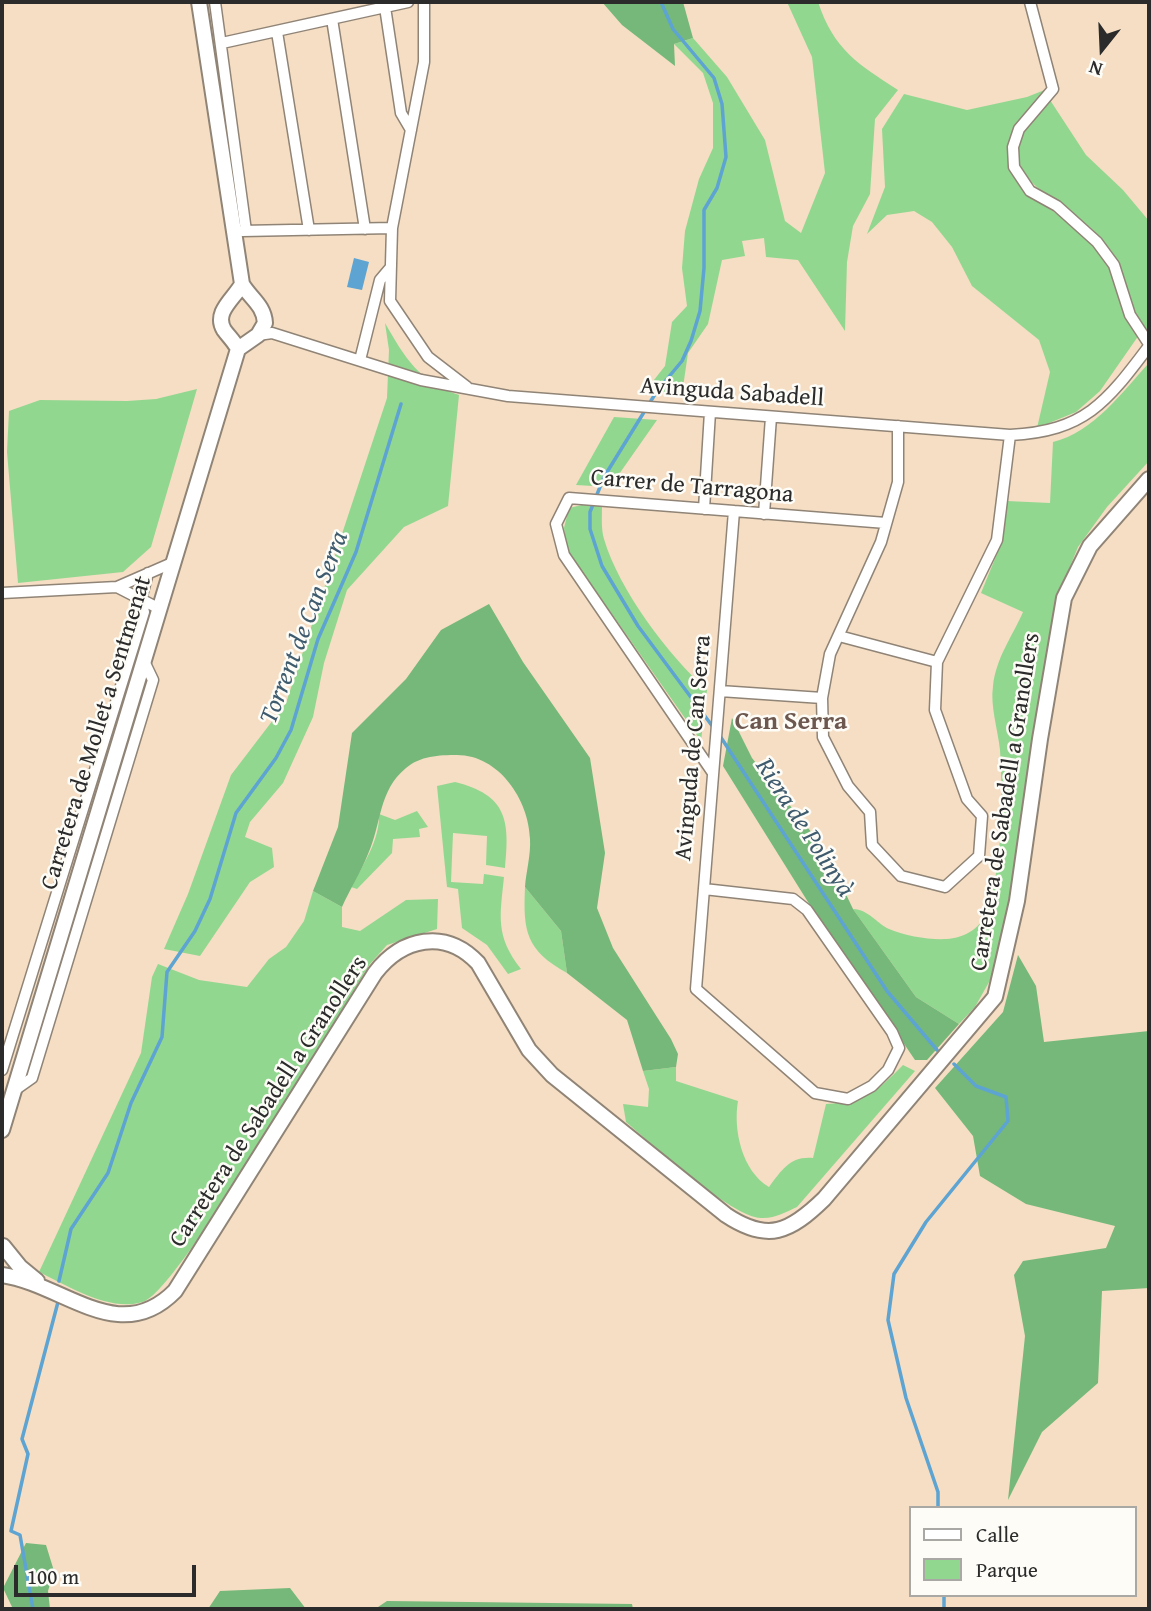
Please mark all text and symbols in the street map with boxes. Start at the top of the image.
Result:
north arrow [1067,14,1137,84]
text: N [1085,54,1106,84]
street label: Avinguda Sabadell [639,372,825,414]
street label: Carrer de Tarragona [589,464,795,510]
water label: Torrent de Can Serra [254,527,356,729]
street label: Carretera de Mollet a Sentmenat [35,573,159,893]
street label: Carretera de Sabadell a Granollers [965,631,1047,973]
street label: Avinguda de Can Serra [670,634,718,862]
district label: Can Serra [735,706,847,738]
water label: Riera de Polinyà [748,753,860,903]
street label: Carretera de Sabadell a Granollers [164,951,374,1253]
legend [909,1506,1137,1597]
text: Calle [976,1519,1019,1550]
scale bar [18,1552,200,1596]
text: Parque [976,1554,1038,1585]
text: 100 m [27,1561,79,1592]

